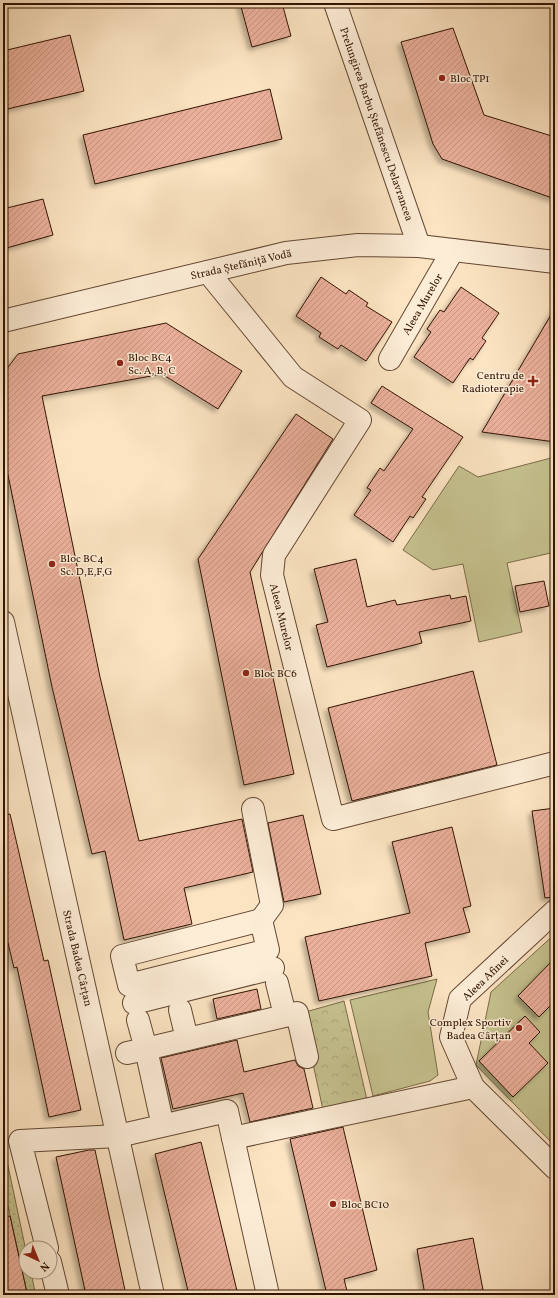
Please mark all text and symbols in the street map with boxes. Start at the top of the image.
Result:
street label: Prelungirea Barbu Ștefănescu Delavrancea [335,26,416,224]
place label: Bloc TP1 [450,72,490,87]
marker: Bloc TP1 [437,73,447,83]
street label: Strada Ștefăniță Vodă [189,246,294,284]
street label: Aleea Murelor [400,271,447,338]
place label: Bloc BC4 Sc. A, B, C [128,351,176,379]
marker: Bloc BC4 Sc. A, B, C [115,358,125,368]
place label: Centru de Radioterapie [462,369,524,397]
marker: Centru de Radioterapie [527,375,539,387]
place label: Bloc BC4 Sc. D,E,F,G [60,552,113,580]
marker: Bloc BC4 Sc. D,E,F,G [47,559,57,569]
street label: Aleea Murelor [265,582,296,653]
place label: Bloc BC6 [254,667,297,682]
marker: Bloc BC6 [241,668,251,678]
street label: Strada Badea Cârțan [58,909,95,1008]
street label: Aleea Afinei [460,953,512,1005]
place label: Complex Sportiv Badea Cârțan [430,1016,511,1044]
marker: Complex Sportiv Badea Cârțan [514,1023,524,1033]
place label: Bloc BC10 [341,1198,389,1213]
marker: Bloc BC10 [328,1199,338,1209]
north arrow [18,1240,58,1280]
text: N [36,1258,52,1274]

